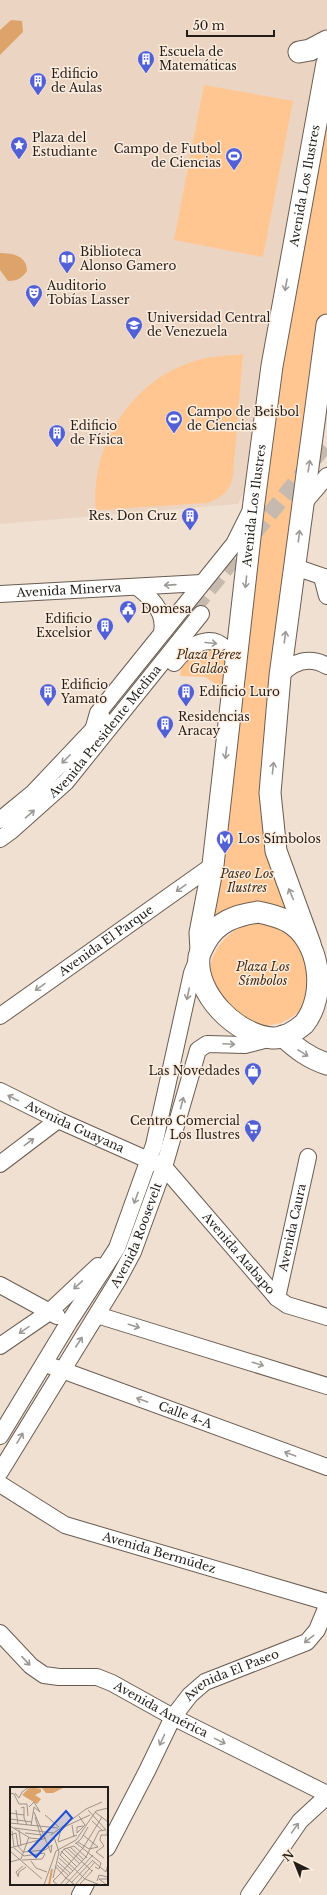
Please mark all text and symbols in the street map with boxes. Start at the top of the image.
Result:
scale bar [187,12,274,38]
text: 50 m [193,18,225,33]
place label: Escuela de Matemáticas [159,44,237,73]
building icon: Escuela de Matemáticas [136,49,156,74]
place label: Edificio de Aulas [51,66,102,95]
building icon: Edificio de Aulas [28,71,48,96]
street label: Avenida Los Ilustres [286,124,323,249]
place label: Plaza del Estudiante [32,130,97,159]
place icon: Plaza del Estudiante [9,135,29,160]
place label: Campo de Futbol de Ciencias [114,141,221,170]
sports icon: Campo de Futbol de Ciencias [224,146,244,171]
place label: Biblioteca Alonso Gamero [79,244,176,273]
library icon: Biblioteca Alonso Gamero [57,249,77,274]
place label: Auditorio Tobías Lasser [46,278,130,307]
one-way arrow [282,278,290,291]
theatre icon: Auditorio Tobías Lasser [24,283,44,308]
place label: Universidad Central de Venezuela [147,310,270,339]
school or university icon: Universidad Central de Venezuela [124,315,144,340]
place label: Campo de Beisbol de Ciencias [187,404,299,433]
sports icon: Campo de Beisbol de Ciencias [164,409,184,434]
place label: Edificio de Física [70,418,124,447]
building icon: Edificio de Física [47,423,67,448]
street label: Avenida Los Ilustres [239,443,269,569]
one-way arrow [305,460,313,473]
building icon: Res. Don Cruz [180,506,200,531]
place label: Res. Don Cruz [88,508,177,523]
one-way arrow [295,530,303,543]
one-way arrow [242,575,250,588]
street label: Avenida Minerva [15,579,122,600]
one-way arrow [164,582,177,589]
public building icon: Domesa [118,599,138,624]
place label: Domesa [141,601,192,616]
place label: Edificio Excelsior [36,611,92,640]
building icon: Edificio Excelsior [95,616,115,641]
one-way arrow [281,631,289,644]
one-way arrow [204,639,217,646]
park label: Plaza Pérez Galdos [176,647,241,676]
street label: Avenida Presidente Medina [45,661,164,801]
place label: Edificio Yamato [60,677,108,706]
building icon: Edificio Yamato [38,682,58,707]
building icon: Edificio Luro [176,682,196,707]
place label: Edificio Luro [199,684,280,699]
place label: Residencias Aracay [177,709,250,738]
building icon: Residencias Aracay [155,714,175,739]
one-way arrow [222,746,230,759]
one-way arrow [61,754,71,764]
one-way arrow [269,761,277,774]
one-way arrow [25,810,36,819]
metro station icon: Los Símbolos [215,829,235,854]
place label: Los Símbolos [238,831,321,846]
park label: Paseo Los Ilustres [219,866,274,895]
one-way arrow [175,884,186,892]
one-way arrow [287,889,294,901]
street label: Avenida El Parque [55,902,156,980]
park label: Plaza Los Símbolos [235,959,290,988]
one-way arrow [35,983,46,991]
one-way arrow [183,987,191,1000]
one-way arrow [222,1041,235,1048]
one-way arrow [297,1050,309,1058]
shop icon: Las Novedades [243,1061,263,1086]
place label: Las Novedades [149,1063,240,1078]
one-way arrow [7,1094,19,1101]
one-way arrow [179,1096,186,1109]
street label: Avenida Guayana [22,1097,127,1156]
place label: Centro Comercial Los Ilustres [130,1113,240,1142]
supermarket icon: Centro Comercial Los Ilustres [243,1118,263,1143]
one-way arrow [24,1138,35,1146]
street label: Avenida Roosevelt [107,1180,165,1291]
street label: Avenida Caura [275,1182,309,1274]
one-way arrow [132,1192,139,1205]
street label: Avenida Atabapo [199,1208,279,1297]
one-way arrow [73,1280,84,1289]
one-way arrow [127,1323,140,1330]
one-way arrow [19,1326,30,1334]
one-way arrow [75,1337,83,1348]
one-way arrow [251,1361,264,1368]
one-way arrow [136,1395,148,1403]
street label: Calle 4-A [157,1398,215,1432]
one-way arrow [16,1433,24,1444]
one-way arrow [285,1449,297,1457]
street label: Avenida Bermúdez [100,1528,218,1576]
one-way arrow [303,1635,314,1643]
street label: Avenida El Paseo [180,1646,281,1704]
one-way arrow [21,1656,30,1666]
street label: Avenida América [111,1677,211,1740]
one-way arrow [158,1734,165,1746]
one-way arrow [214,1738,226,1745]
inset map [10,1787,108,1885]
one-way arrow [291,1823,299,1834]
north arrow [275,1843,315,1883]
text: N [280,1847,297,1864]

